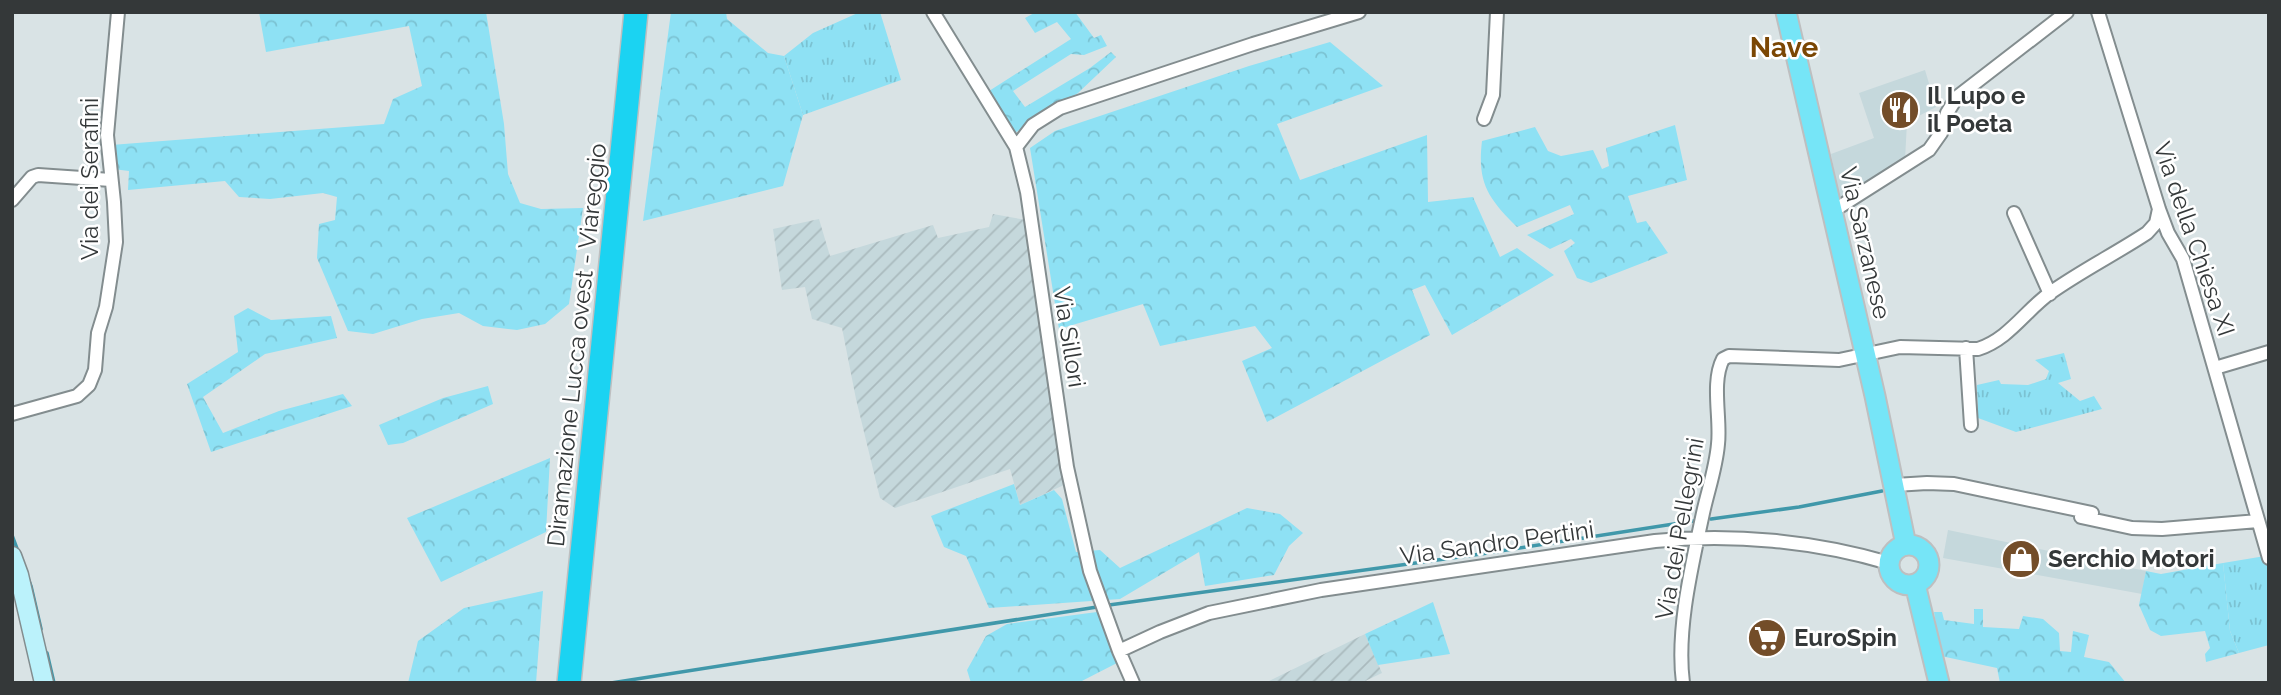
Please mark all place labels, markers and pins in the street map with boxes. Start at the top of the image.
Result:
place label: Il Lupo e il Poeta [1927,81,2025,138]
restaurant icon: Il Lupo e il Poeta [1879,89,1921,131]
shop icon: Serchio Motori [2000,538,2042,580]
place label: Serchio Motori [2048,544,2215,573]
supermarket icon: EuroSpin [1746,617,1788,659]
place label: EuroSpin [1794,623,1897,652]

